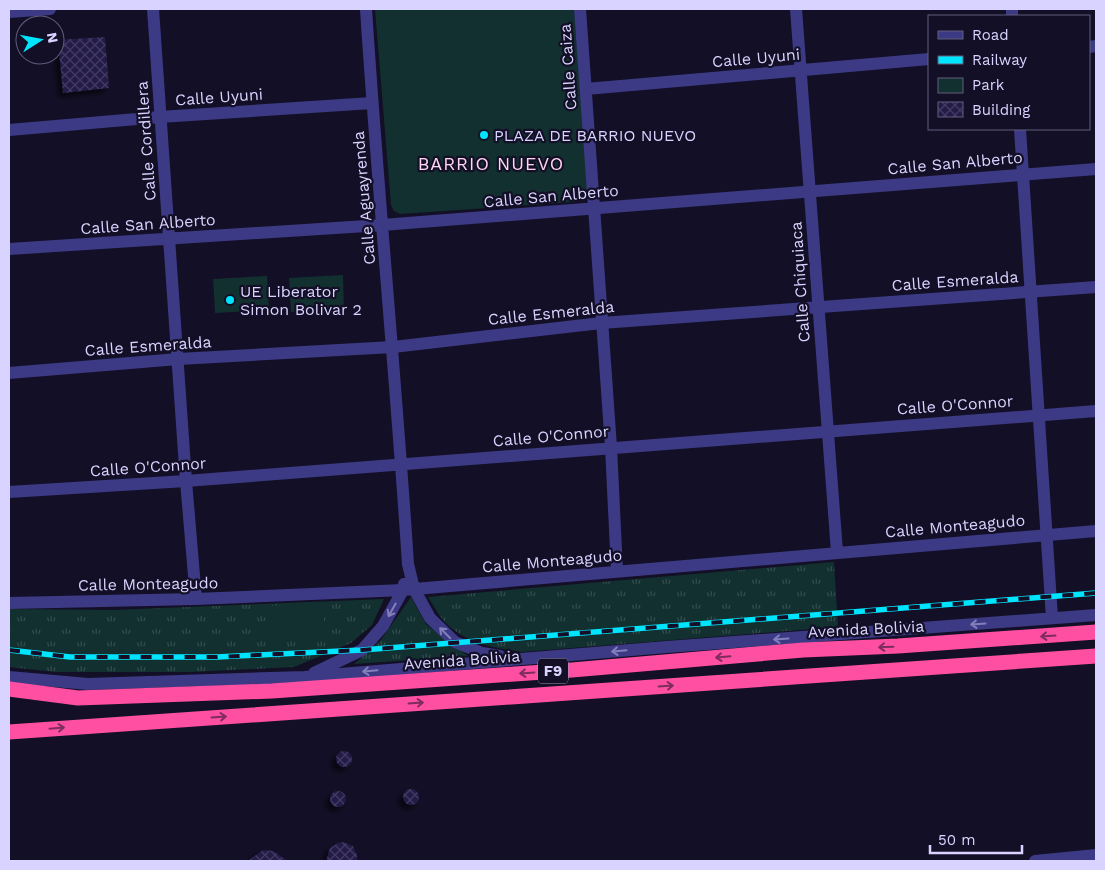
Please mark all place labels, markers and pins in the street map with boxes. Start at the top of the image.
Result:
place label: PLAZA DE BARRIO NUEVO [494,126,696,145]
marker: PLAZA DE BARRIO NUEVO [478,129,490,141]
place label: UE Liberator Simon Bolivar 2 [240,282,362,319]
marker: UE Liberator Simon Bolivar 2 [224,294,236,306]

